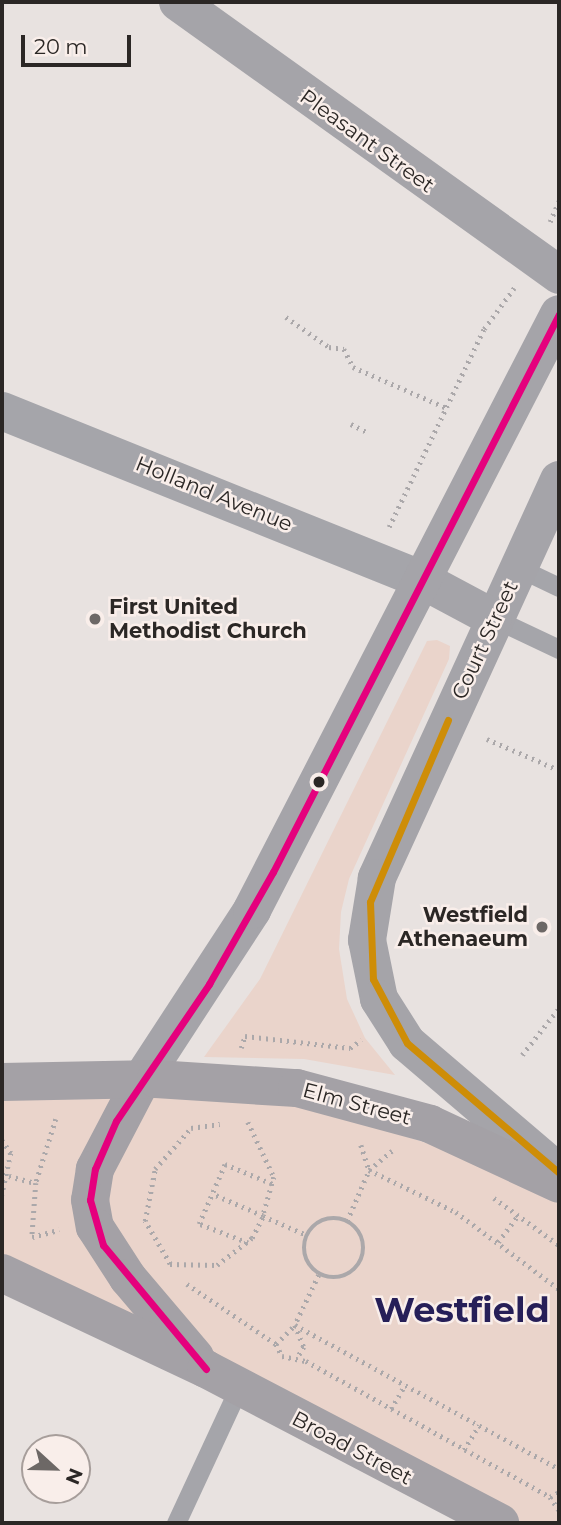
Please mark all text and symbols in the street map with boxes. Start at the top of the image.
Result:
scale bar [24,21,135,65]
text: 20 m [34,34,88,59]
street label: Pleasant Street [295,84,439,198]
street label: Holland Avenue [132,451,296,537]
street label: Court Street [447,577,523,703]
place label: First United Methodist Church [109,594,307,644]
marker: First United Methodist Church [87,611,103,627]
unlabelled marker [312,775,326,789]
place label: Westfield Athenaeum [398,902,528,952]
marker: Westfield Athenaeum [534,919,550,935]
street label: Elm Street [300,1077,414,1131]
district label: Westfield [374,1289,550,1331]
street label: Broad Street [288,1406,416,1490]
north arrow [21,1434,91,1504]
text: N [61,1465,88,1488]

